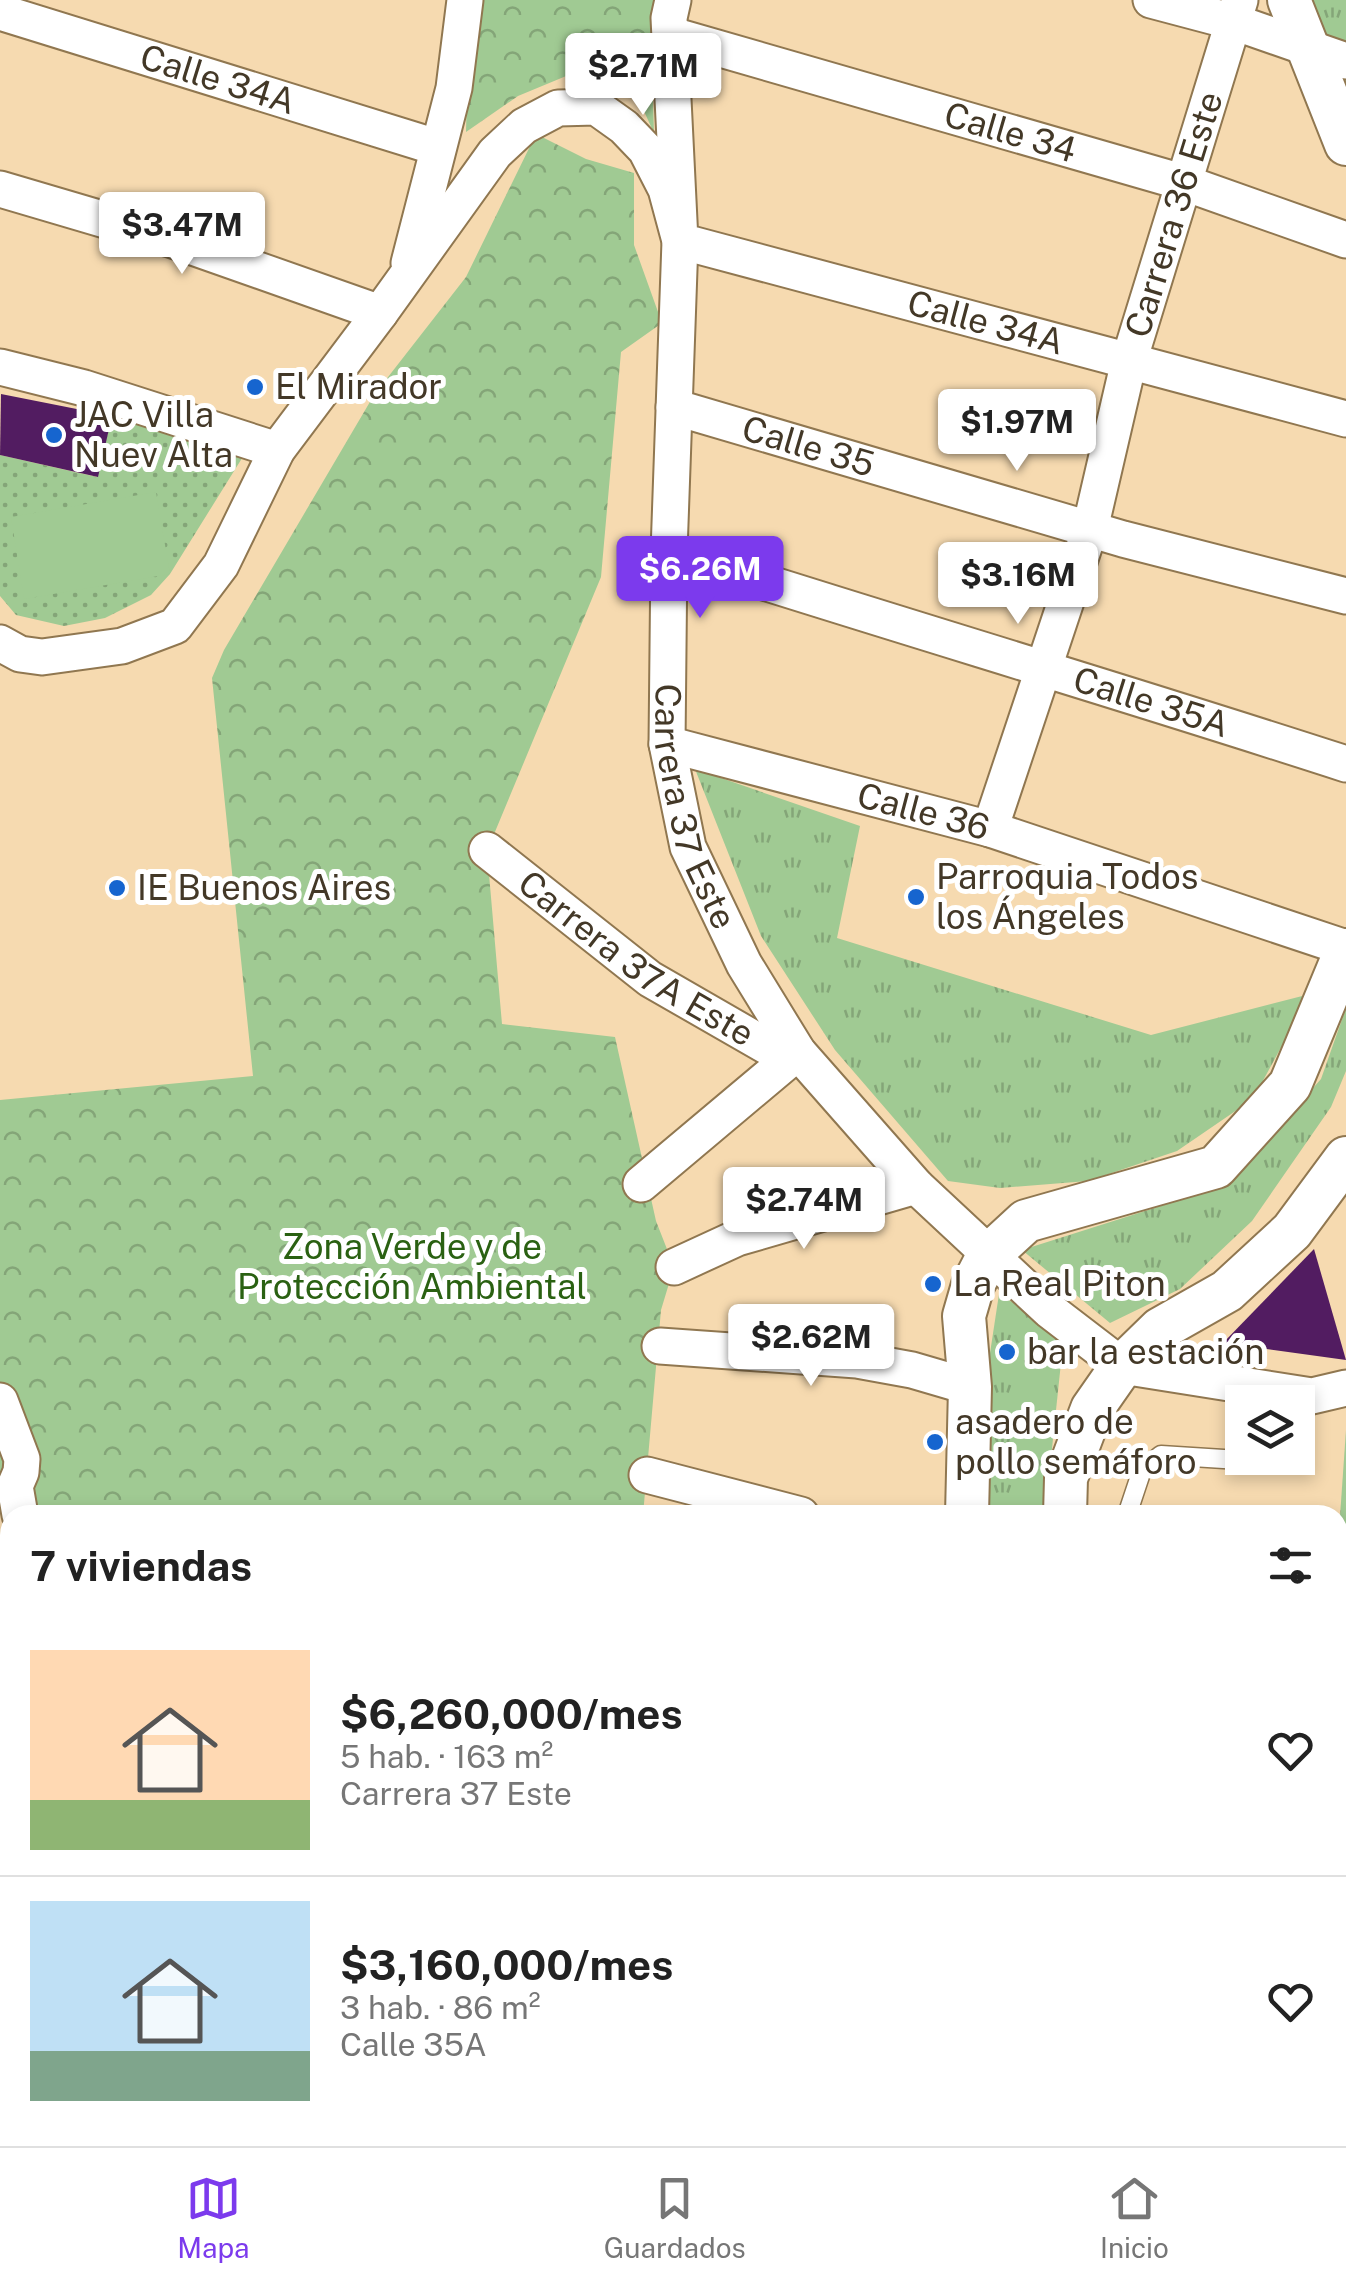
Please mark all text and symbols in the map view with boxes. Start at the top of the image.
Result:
pin: $2.71M [562,33,724,118]
street label: Calle 34A [135,36,300,122]
text: $2.71M [587,47,699,84]
street label: Carrera 36 Este [1117,86,1231,342]
street label: Calle 34 [940,94,1081,170]
pin: $3.47M [101,192,263,277]
text: $3.47M [121,206,243,243]
street label: Calle 34A [903,282,1068,363]
place label: El Mirador [275,366,442,407]
marker: El Mirador [244,376,266,398]
pin: $1.97M [936,389,1098,474]
place label: JAC Villa Nuev Alta [74,394,233,475]
text: $1.97M [960,403,1074,440]
street label: Calle 35 [738,407,879,485]
marker: JAC Villa Nuev Alta [43,424,65,446]
pin: $6.26M [619,536,781,621]
pin: $3.16M [937,542,1099,627]
text: $6.26M [639,550,762,587]
text: $3.16M [960,556,1076,593]
street label: Calle 35A [1069,658,1234,745]
street label: Carrera 37 Este [647,684,745,935]
street label: Calle 36 [853,774,994,848]
place label: Parroquia Todos los Ángeles [936,856,1199,937]
street label: Carrera 37A Este [510,862,761,1054]
place label: IE Buenos Aires [137,867,391,908]
marker: IE Buenos Aires [106,877,128,899]
marker: Parroquia Todos los Ángeles [905,886,927,908]
pin: $2.74M [723,1167,885,1252]
text: $2.74M [745,1181,863,1218]
park label: Zona Verde y de Protección Ambiental [237,1226,587,1307]
place label: La Real Piton [953,1263,1166,1304]
marker: La Real Piton [922,1273,944,1295]
pin: $2.62M [730,1304,892,1389]
text: $2.62M [750,1318,872,1355]
place label: bar la estación [1027,1331,1264,1372]
marker: bar la estación [996,1341,1018,1363]
map controls [1225,1385,1315,1475]
button: layers [1225,1385,1315,1475]
place label: asadero de pollo semáforo [955,1401,1197,1482]
marker: asadero de pollo semáforo [924,1431,946,1453]
icon: filters [1263,1538,1318,1593]
text: 7 viviendas [30,1541,252,1590]
text: $6,260,000/mes [340,1689,683,1738]
icon: home [110,1690,230,1810]
icon: heart [1263,1723,1318,1778]
text: 5 hab. · 163 m² [340,1738,553,1775]
text: Carrera 37 Este [340,1775,572,1812]
text: $3,160,000/mes [340,1940,673,1989]
icon: home [110,1941,230,2061]
icon: heart [1263,1974,1318,2029]
text: 3 hab. · 86 m² [340,1989,540,2026]
text: Calle 35A [340,2026,487,2063]
tab: Mapa [177,2171,249,2264]
tab: Guardados [604,2171,746,2264]
tab: Inicio [1100,2171,1169,2264]

